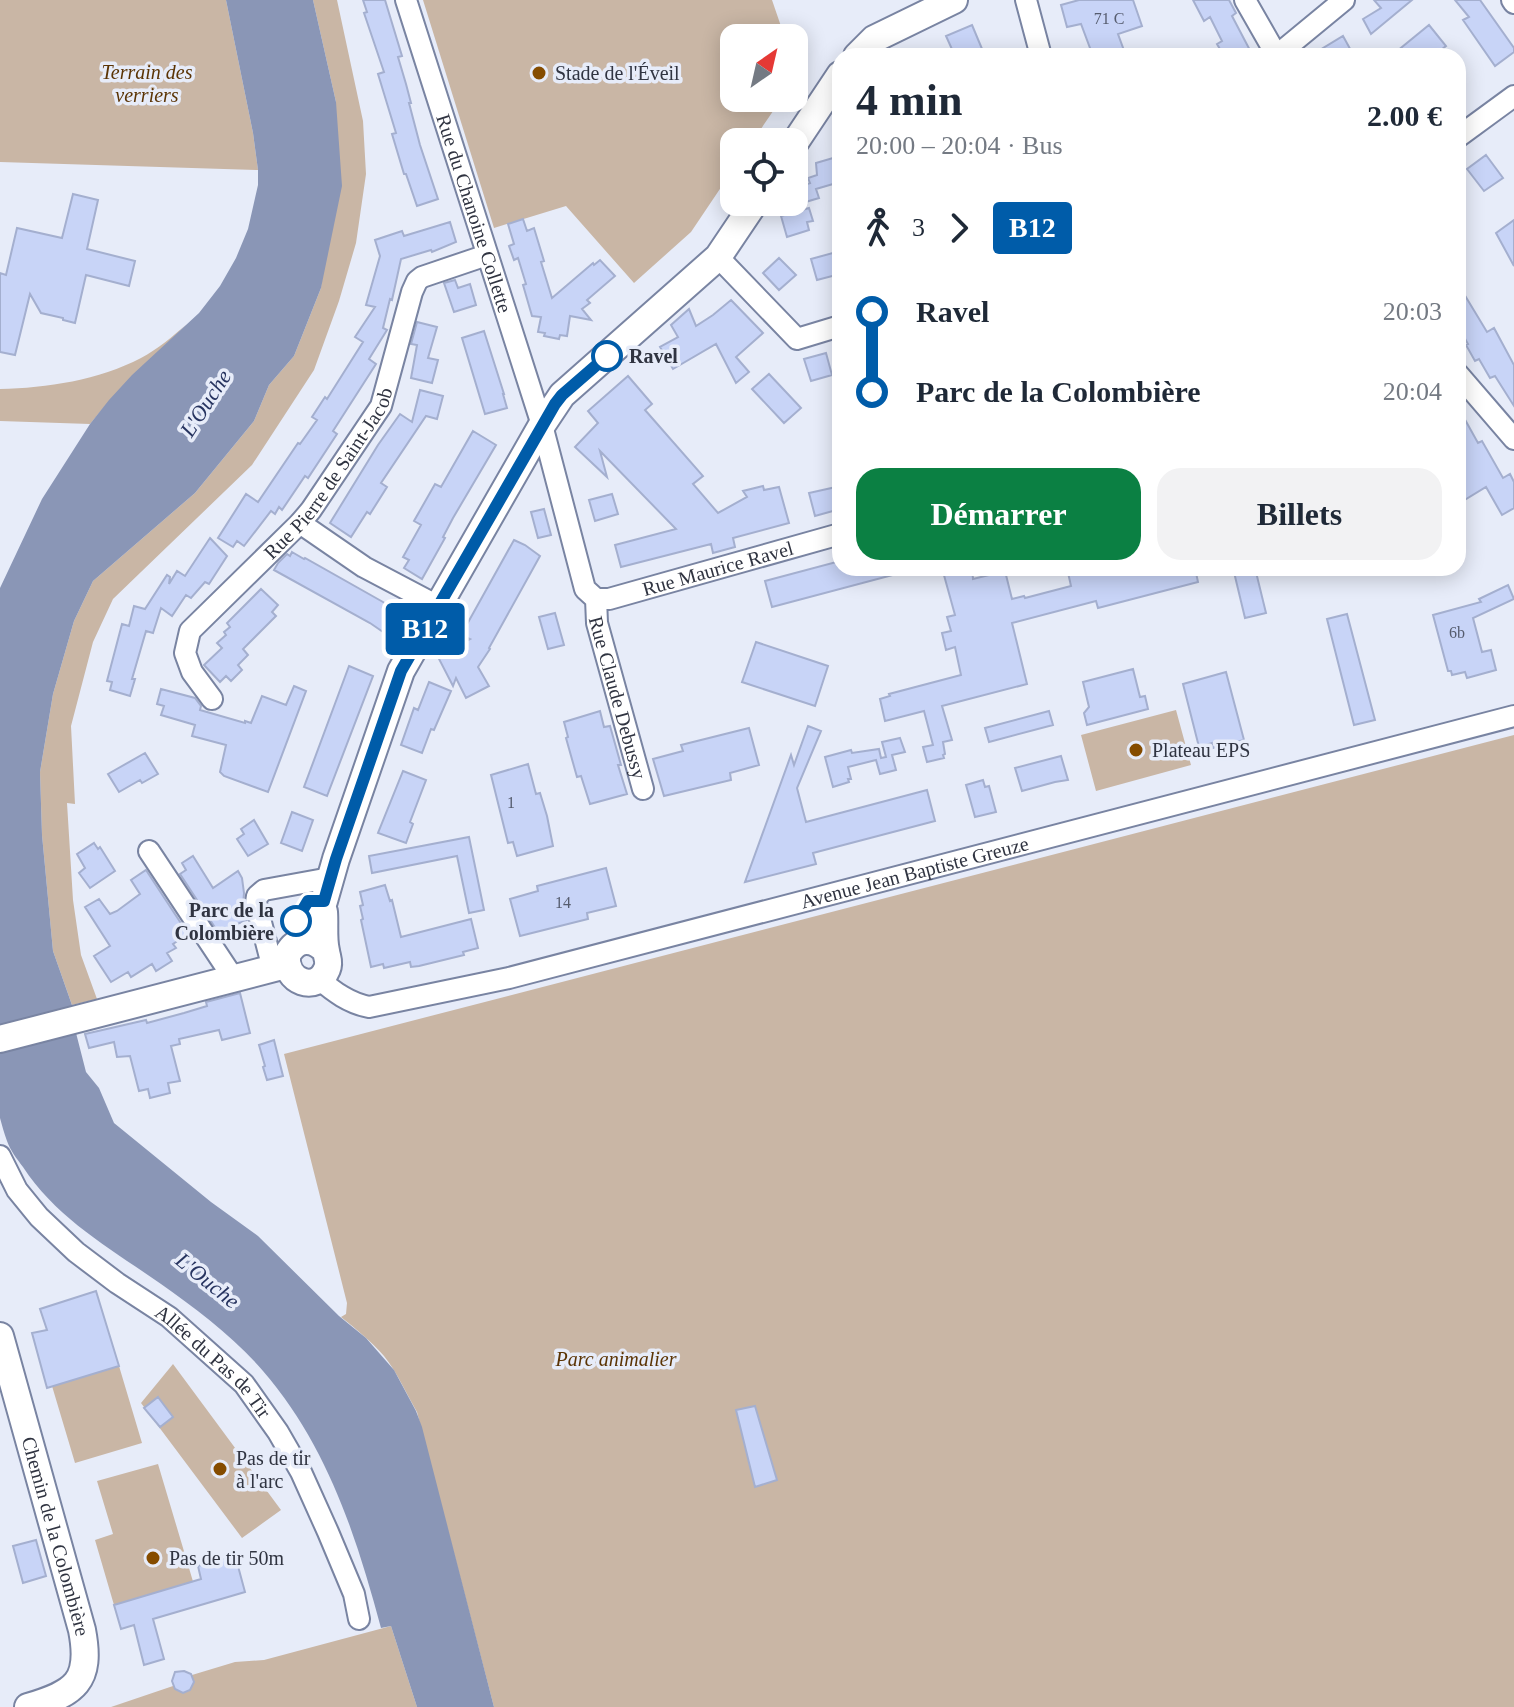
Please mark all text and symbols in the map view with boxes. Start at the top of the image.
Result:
house number: 71 C [1094,10,1124,27]
north arrow [720,24,808,112]
map controls [720,24,808,216]
park label: Terrain des verriers [102,61,193,106]
place label: Stade de l'Éveil [555,62,680,84]
marker: Stade de l'Éveil [530,64,548,82]
text: 4 min [856,76,962,125]
text: 2.00 € [1367,99,1442,132]
street label: Rue du Chanoine Collette [432,111,516,316]
button: locate [720,128,808,216]
text: 20:00 – 20:04 · Bus [856,131,1063,160]
icon: walk [856,206,900,250]
icon: forward [937,206,981,250]
text: B12 [1009,212,1056,243]
text: 3 [912,213,925,242]
text: Ravel [916,295,989,328]
text: 20:03 [1383,297,1442,326]
marker: Ravel [592,341,622,371]
place label: Ravel [629,345,678,367]
water label: L'Ouche [174,365,236,442]
text: Parc de la Colombière [916,375,1201,408]
text: 20:04 [1383,377,1442,406]
street label: Rue Pierre de Saint-Jacob [259,385,397,563]
button: Démarrer [856,468,1141,560]
button: Billets [1157,468,1442,560]
street label: Rue Maurice Ravel [640,537,796,600]
line badge: B12 [379,603,471,655]
text: B12 [402,613,448,644]
street label: Rue Claude Debussy [585,614,651,782]
house number: 6b [1449,624,1465,641]
place label: Plateau EPS [1152,739,1250,761]
marker: Plateau EPS [1127,741,1145,759]
house number: 1 [507,794,515,811]
street label: Avenue Jean Baptiste Greuze [798,832,1031,913]
house number: 14 [555,894,571,911]
place label: Parc de la Colombière [174,899,274,944]
marker: Parc de la Colombière [281,906,311,936]
water label: L'Ouche [170,1247,245,1314]
street label: Allée du Pas de Tir [151,1300,276,1422]
park label: Parc animalier [555,1348,677,1370]
street label: Chemin de la Colombière [18,1434,94,1638]
place label: Pas de tir à l'arc [236,1447,311,1492]
marker: Pas de tir à l'arc [211,1460,229,1478]
place label: Pas de tir 50m [169,1547,284,1569]
marker: Pas de tir 50m [144,1549,162,1567]

